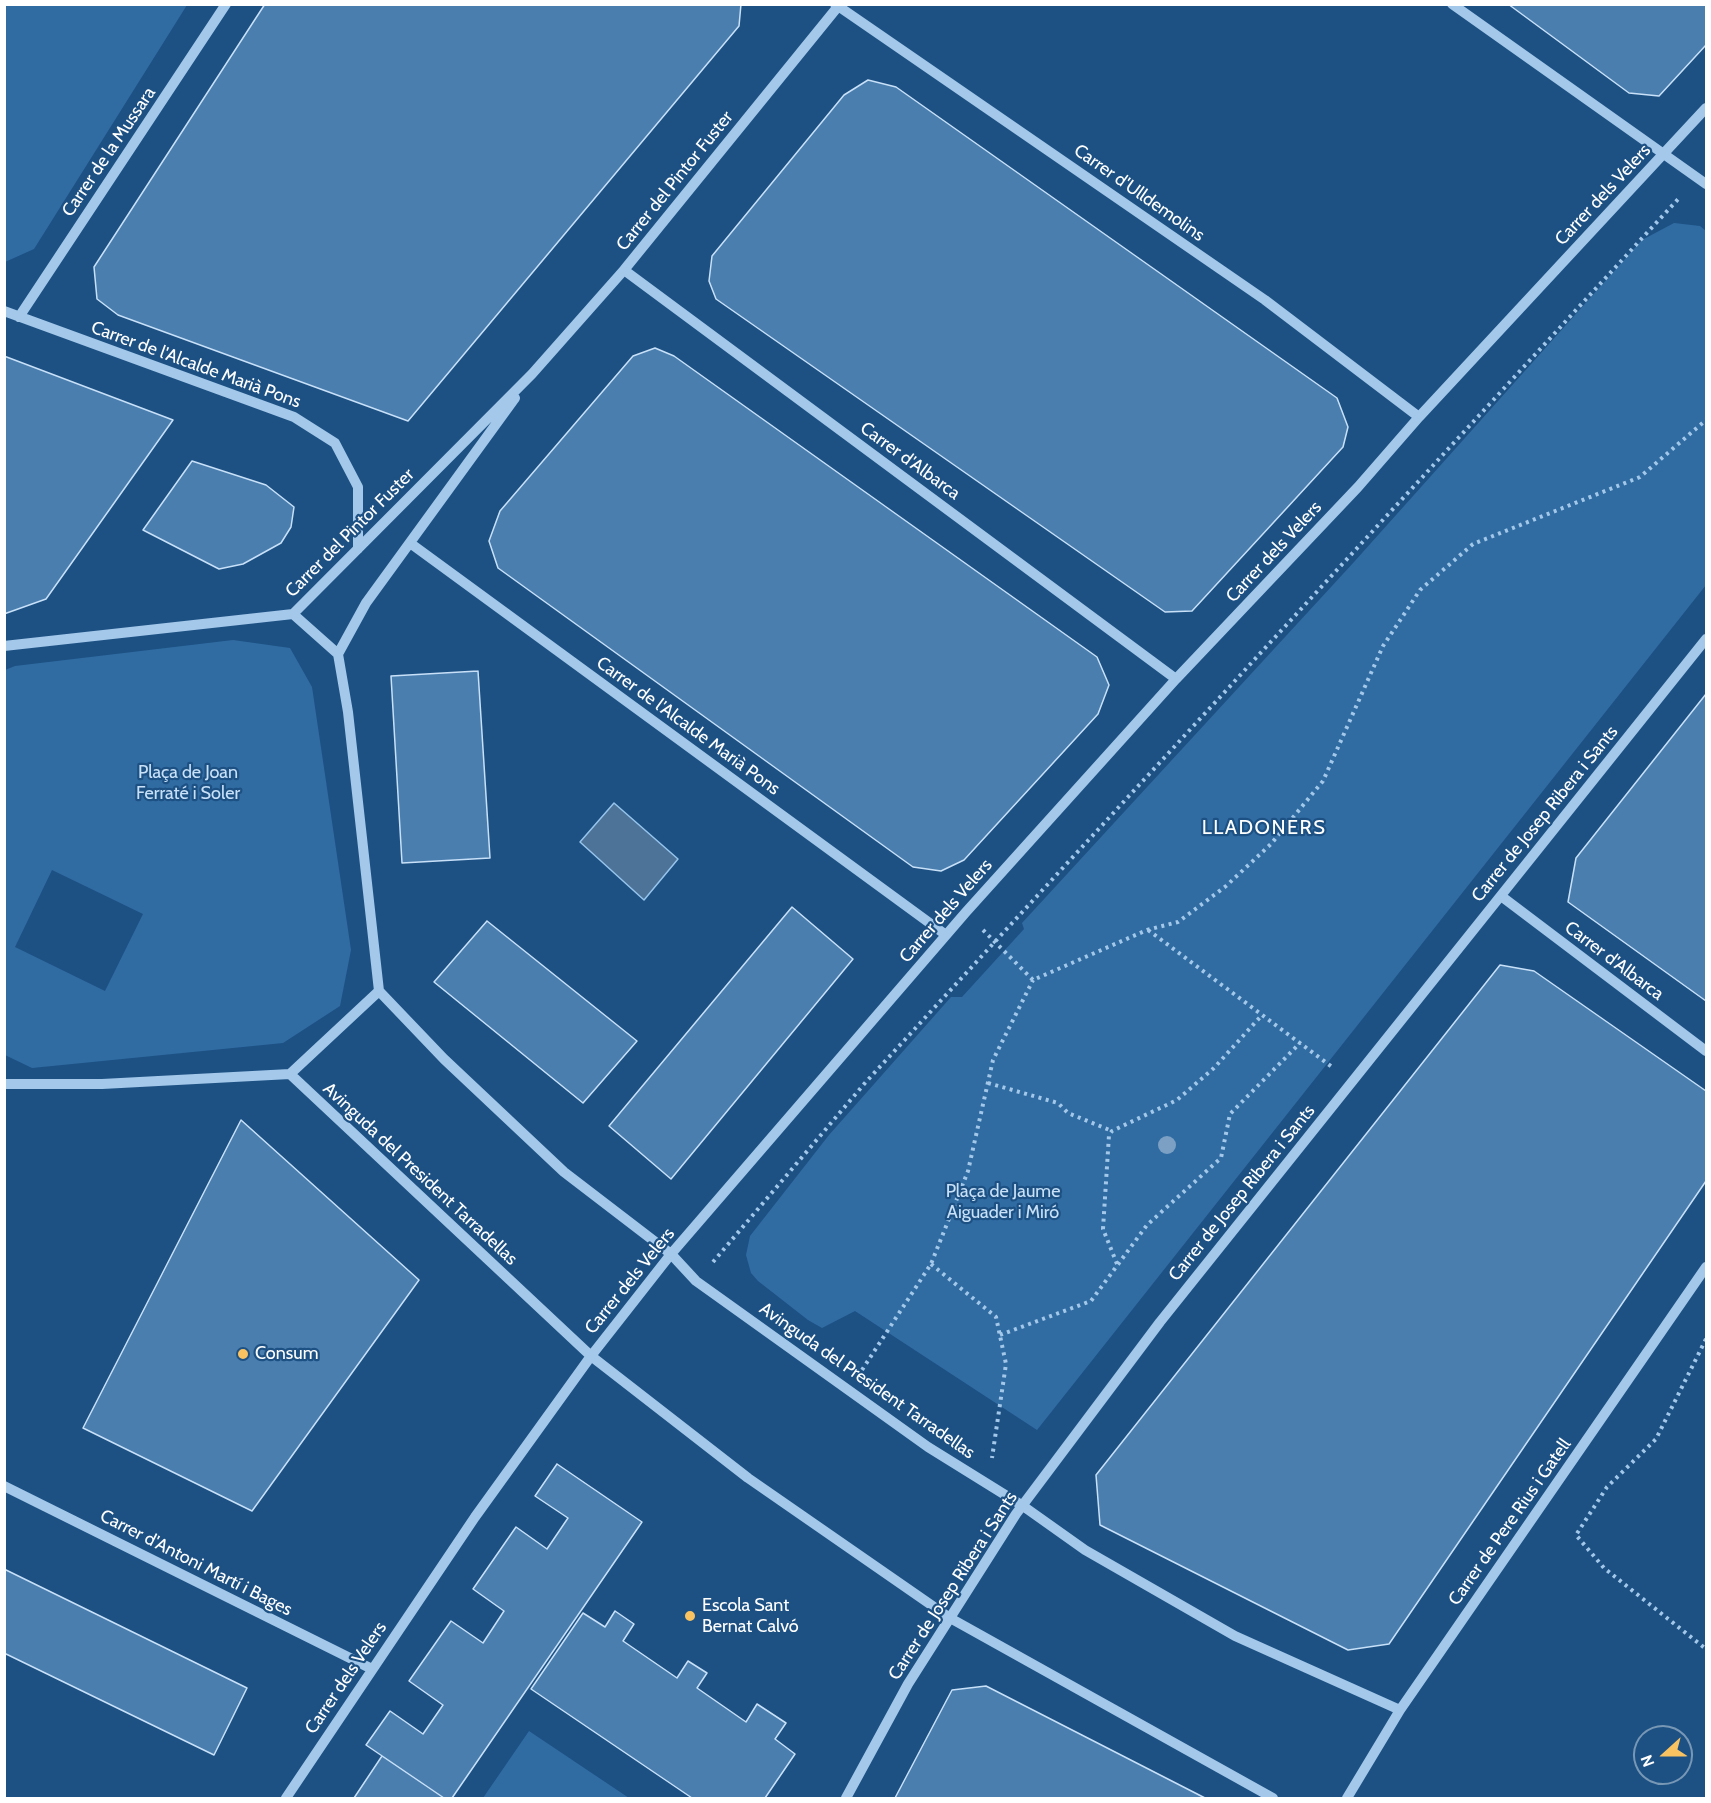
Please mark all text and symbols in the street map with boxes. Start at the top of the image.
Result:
street label: Carrer de la Mussara [58,83,160,221]
street label: Carrer del Pintor Fuster [612,107,738,255]
street label: Carrer d'Ulldemolins [1069,140,1209,246]
street label: Carrer dels Velers [1551,140,1655,250]
street label: Carrer de l'Alcalde Marià Pons [88,317,304,413]
street label: Carrer d'Albarca [856,418,964,504]
street label: Carrer del Pintor Fuster [281,464,419,602]
street label: Carrer dels Velers [1222,497,1326,607]
street label: Carrer de l'Alcalde Marià Pons [592,652,784,800]
street label: Carrer de Josep Ribera i Sants [1467,722,1623,906]
park label: Plaça de Joan Ferraté i Soler [136,762,240,804]
district label: LLADONERS [1202,816,1326,840]
street label: Carrer dels Velers [895,855,997,967]
street label: Carrer d'Albarca [1560,917,1668,1005]
street label: Avinguda del President Tarradellas [318,1078,522,1270]
street label: Carrer de Josep Ribera i Sants [1164,1101,1320,1285]
park label: Plaça de Jaume Aiguader i Miró [946,1181,1060,1224]
street label: Carrer dels Velers [581,1224,679,1338]
street label: Avinguda del President Tarradellas [755,1298,979,1464]
place label: Consum [255,1343,318,1365]
marker: Consum [236,1347,250,1361]
street label: Carrer de Pere Rius i Gatell [1444,1434,1576,1610]
street label: Carrer de Josep Ribera i Sants [884,1488,1022,1684]
street label: Carrer d'Antoni Martí i Bages [96,1505,296,1621]
place label: Escola Sant Bernat Calvó [702,1595,799,1638]
marker: Escola Sant Bernat Calvó [683,1609,697,1623]
street label: Carrer dels Velers [301,1618,391,1738]
north arrow [1633,1725,1693,1785]
text: N [1637,1752,1658,1770]

